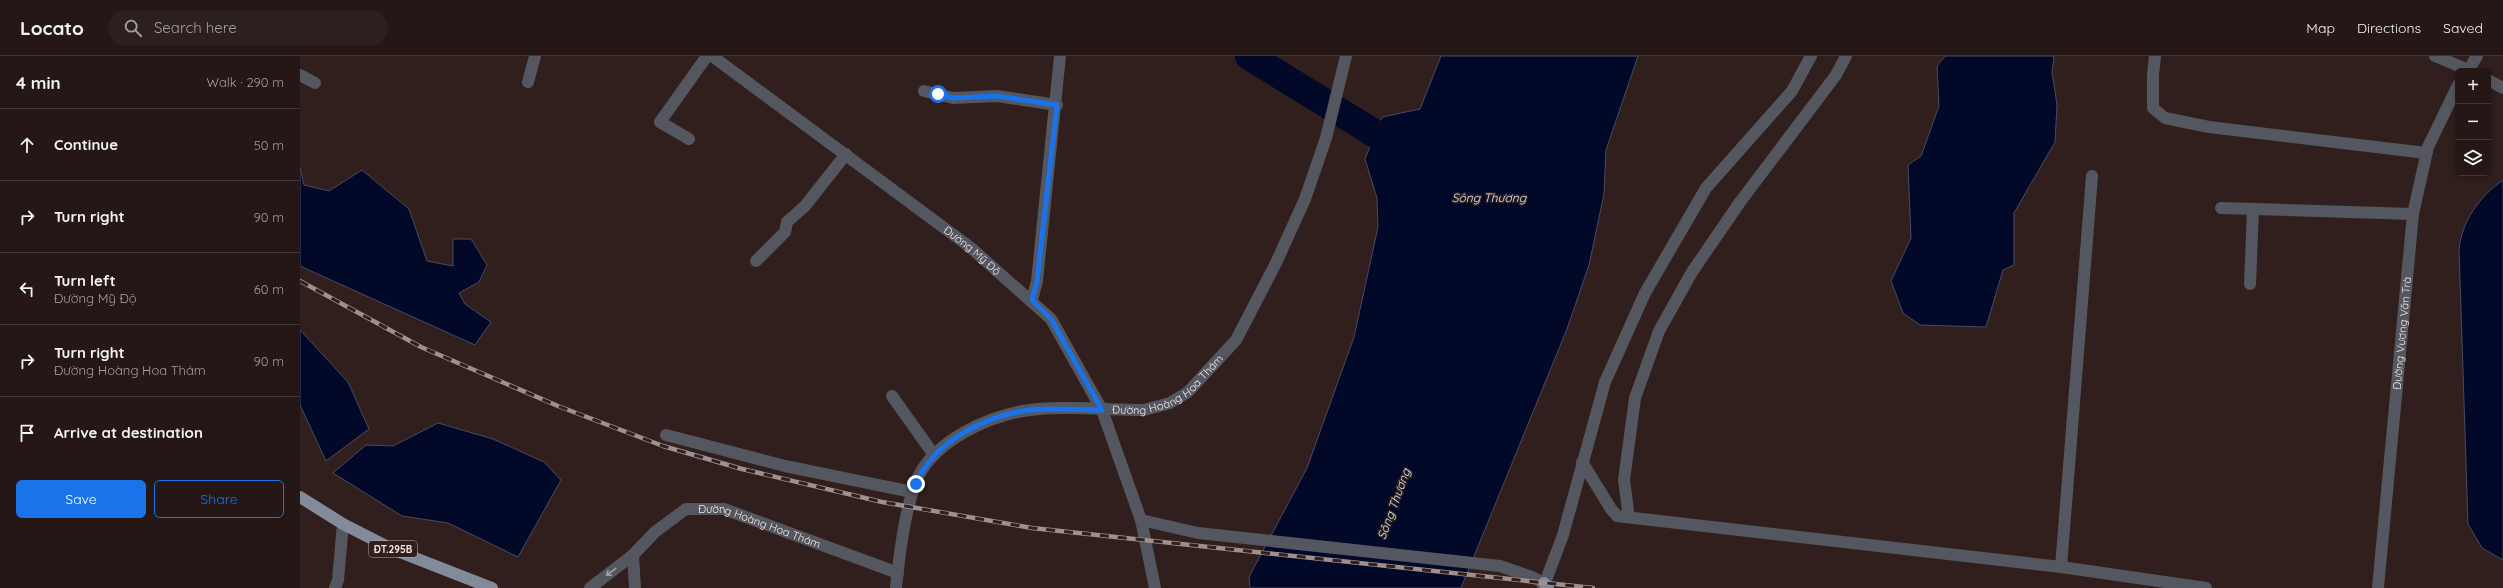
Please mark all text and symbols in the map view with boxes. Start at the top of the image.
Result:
search box [108,10,388,46]
text: Locato [20,16,84,40]
icon: search [122,17,144,39]
text: Search here [154,18,237,37]
text: Map [2306,19,2335,37]
text: Directions [2357,19,2421,37]
text: Saved [2443,19,2483,37]
map controls [2455,68,2491,176]
button: + [2455,68,2491,104]
text: 4 min [16,72,61,93]
text: Walk · 290 m [207,74,284,90]
route start [929,85,947,103]
button: − [2455,104,2491,140]
icon: ahead [16,134,38,156]
text: Continue [54,135,118,154]
text: 50 m [254,137,284,153]
button: layers [2455,140,2491,176]
water label: Sông Thương [1452,190,1528,205]
icon: right [16,206,38,228]
text: Turn right [54,207,125,226]
text: 90 m [254,209,284,225]
street label: Đường Mỹ Độ [941,223,1004,278]
text: Turn left [54,271,116,290]
street label: Đường Vương Văn Trà [2390,276,2414,390]
icon: left [16,278,38,300]
text: 60 m [254,281,284,297]
text: Đường Mỹ Độ [54,290,137,306]
text: Turn right [54,343,125,362]
icon: right [16,350,38,372]
street label: Đường Hoàng Hoa Thám [1112,352,1226,417]
text: 90 m [254,353,284,369]
text: Đường Hoàng Hoa Thám [54,362,206,378]
icon: arrive [16,422,38,444]
text: Arrive at destination [54,423,203,442]
water label: Sông Thương [1374,465,1414,541]
route end [907,475,925,493]
button: Save [16,480,146,518]
button: Share [154,480,284,518]
street label: Đường Hoàng Hoa Thám [698,502,823,551]
road number: ĐT.295B [369,541,417,557]
one-way arrow [606,567,617,576]

